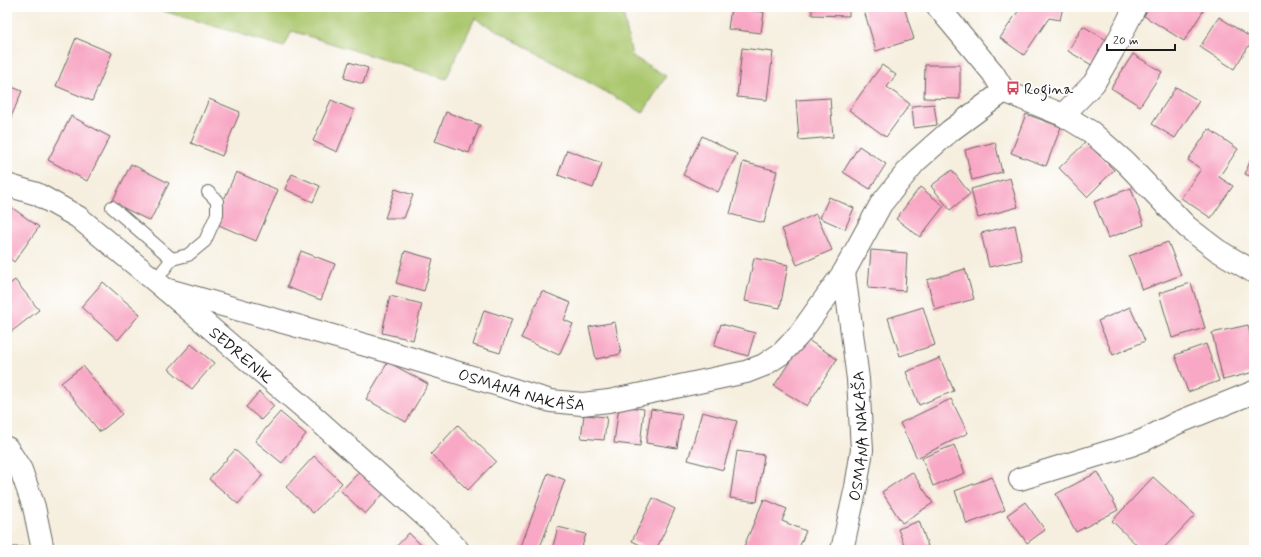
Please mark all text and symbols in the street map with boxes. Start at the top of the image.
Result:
scale bar [1107,26,1175,52]
text: 20 m [1113,33,1139,49]
place label: Rogina [1024,79,1073,101]
bus stop icon: Rogina [1005,80,1021,96]
street label: SEDRENIK [204,323,277,389]
street label: OSMANA NAKAŠA [456,364,586,416]
street label: OSMANA NAKAŠA [844,370,875,503]

